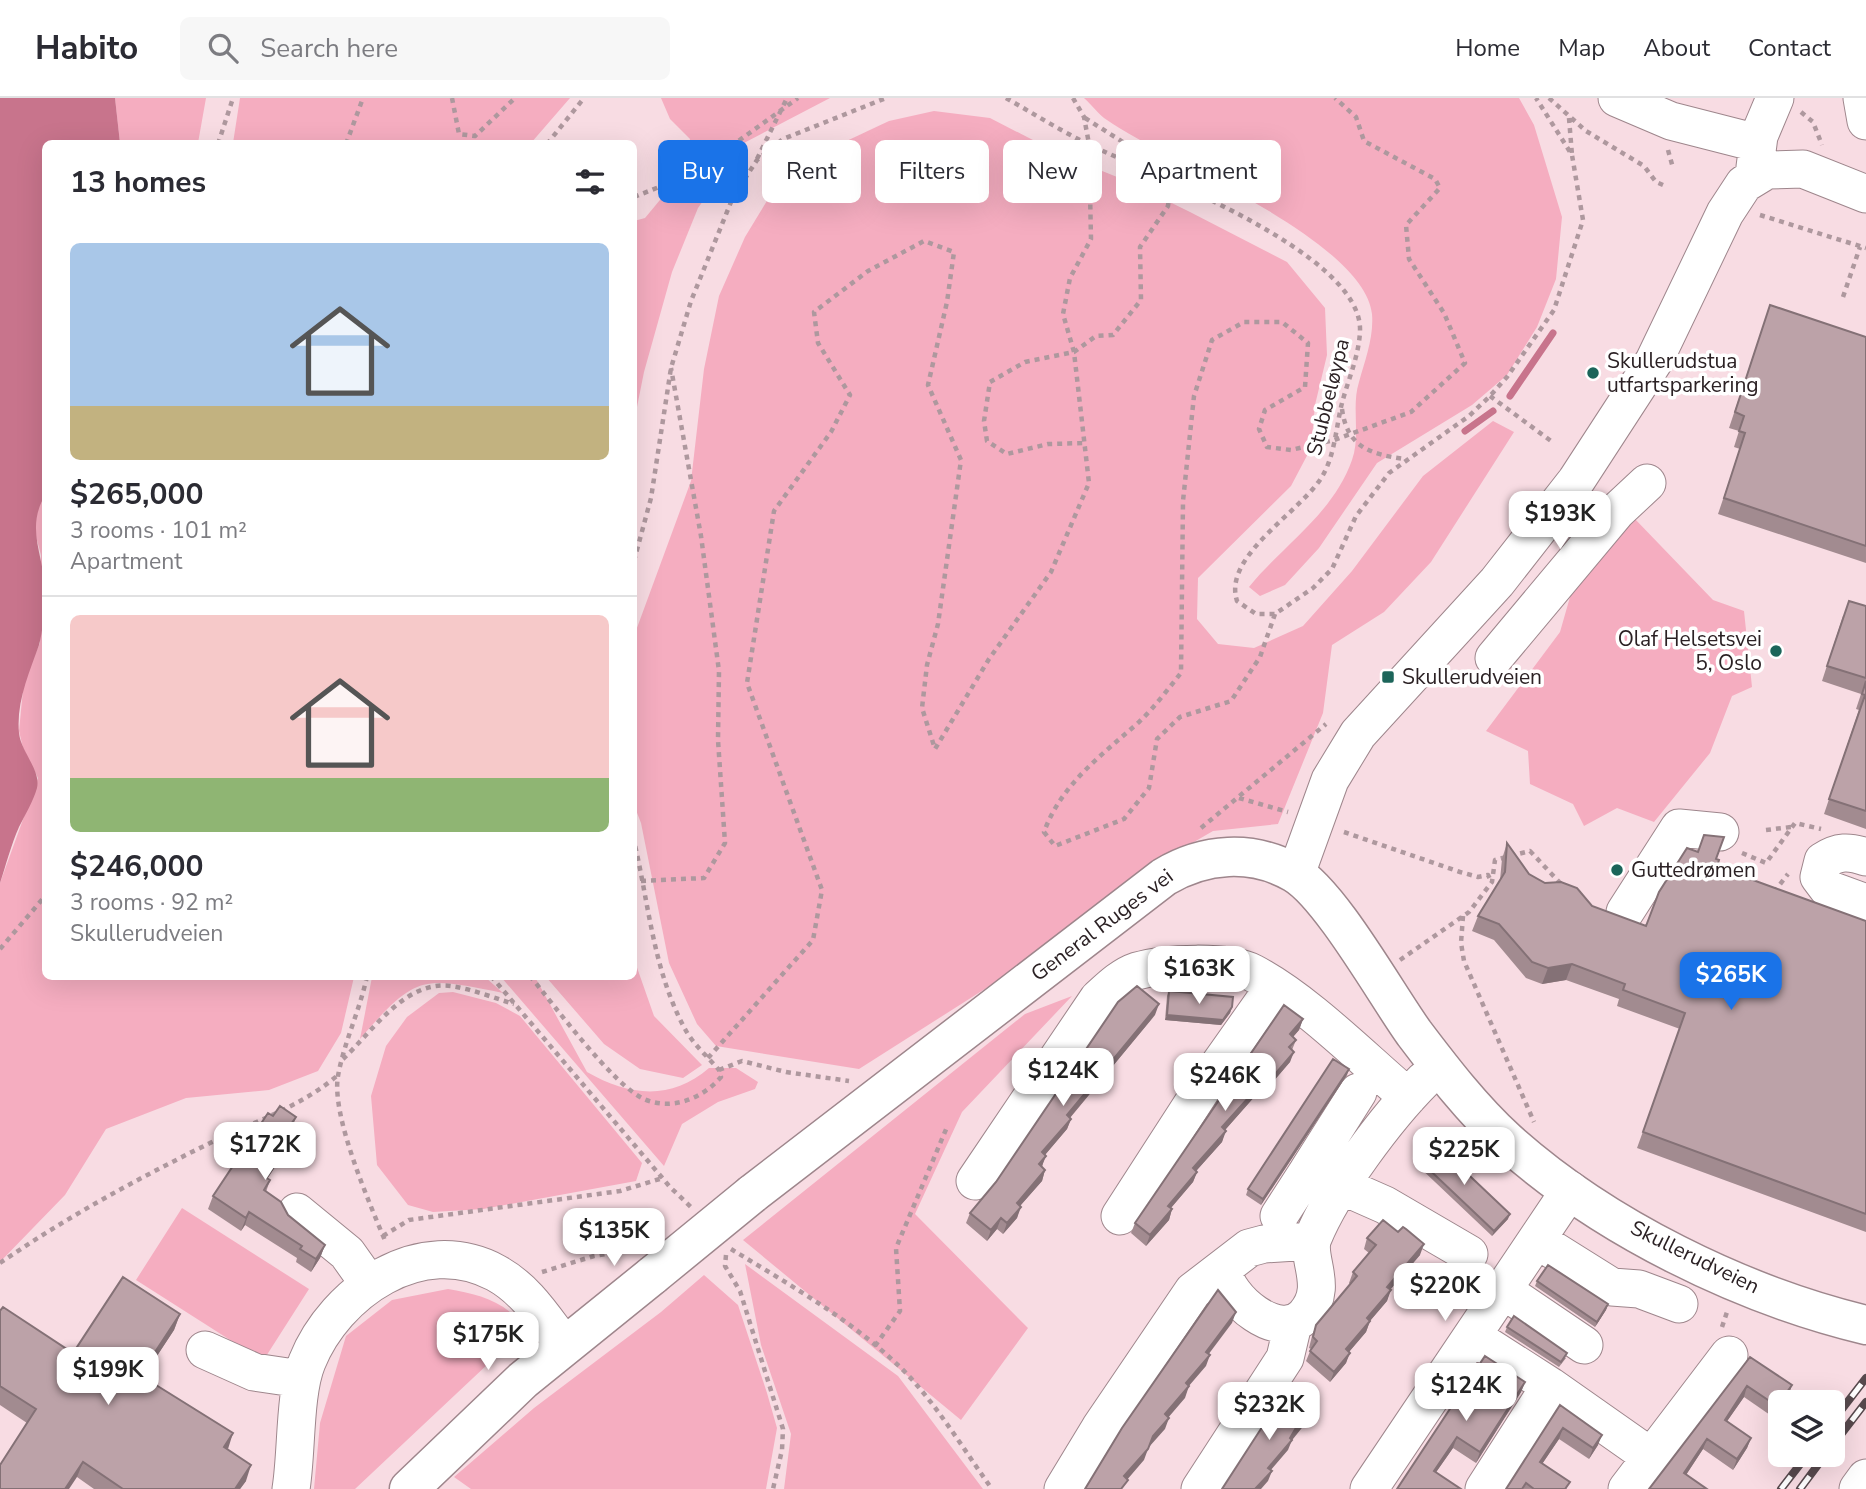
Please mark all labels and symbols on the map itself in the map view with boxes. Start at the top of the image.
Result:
street label: Stubbeløypa [1300,336,1356,458]
place label: Skullerudstua utfartsparkering [1607,347,1759,399]
marker: Skullerudstua utfartsparkering [1585,365,1601,381]
pin: $193K [1511,491,1609,551]
place label: Olaf Helsetsvei 5, Oslo [1618,625,1762,677]
marker: Olaf Helsetsvei 5, Oslo [1768,643,1784,659]
place label: Skullerudveien [1402,663,1542,691]
marker: Skullerudveien [1380,669,1396,685]
place label: Guttedrømen [1631,856,1756,884]
street label: General Ruges vei [1025,862,1179,988]
marker: Guttedrømen [1609,862,1625,878]
pin: $163K [1150,946,1248,1006]
pin: $265K [1682,953,1780,1012]
pin: $124K [1014,1048,1112,1108]
pin: $246K [1176,1054,1274,1113]
pin: $172K [216,1122,314,1182]
pin: $225K [1415,1128,1513,1187]
pin: $135K [565,1208,663,1268]
street label: Skullerudveien [1626,1214,1764,1300]
pin: $220K [1396,1264,1494,1323]
pin: $175K [439,1312,537,1372]
pin: $199K [59,1348,157,1407]
pin: $124K [1417,1364,1515,1423]
pin: $232K [1220,1382,1318,1442]

